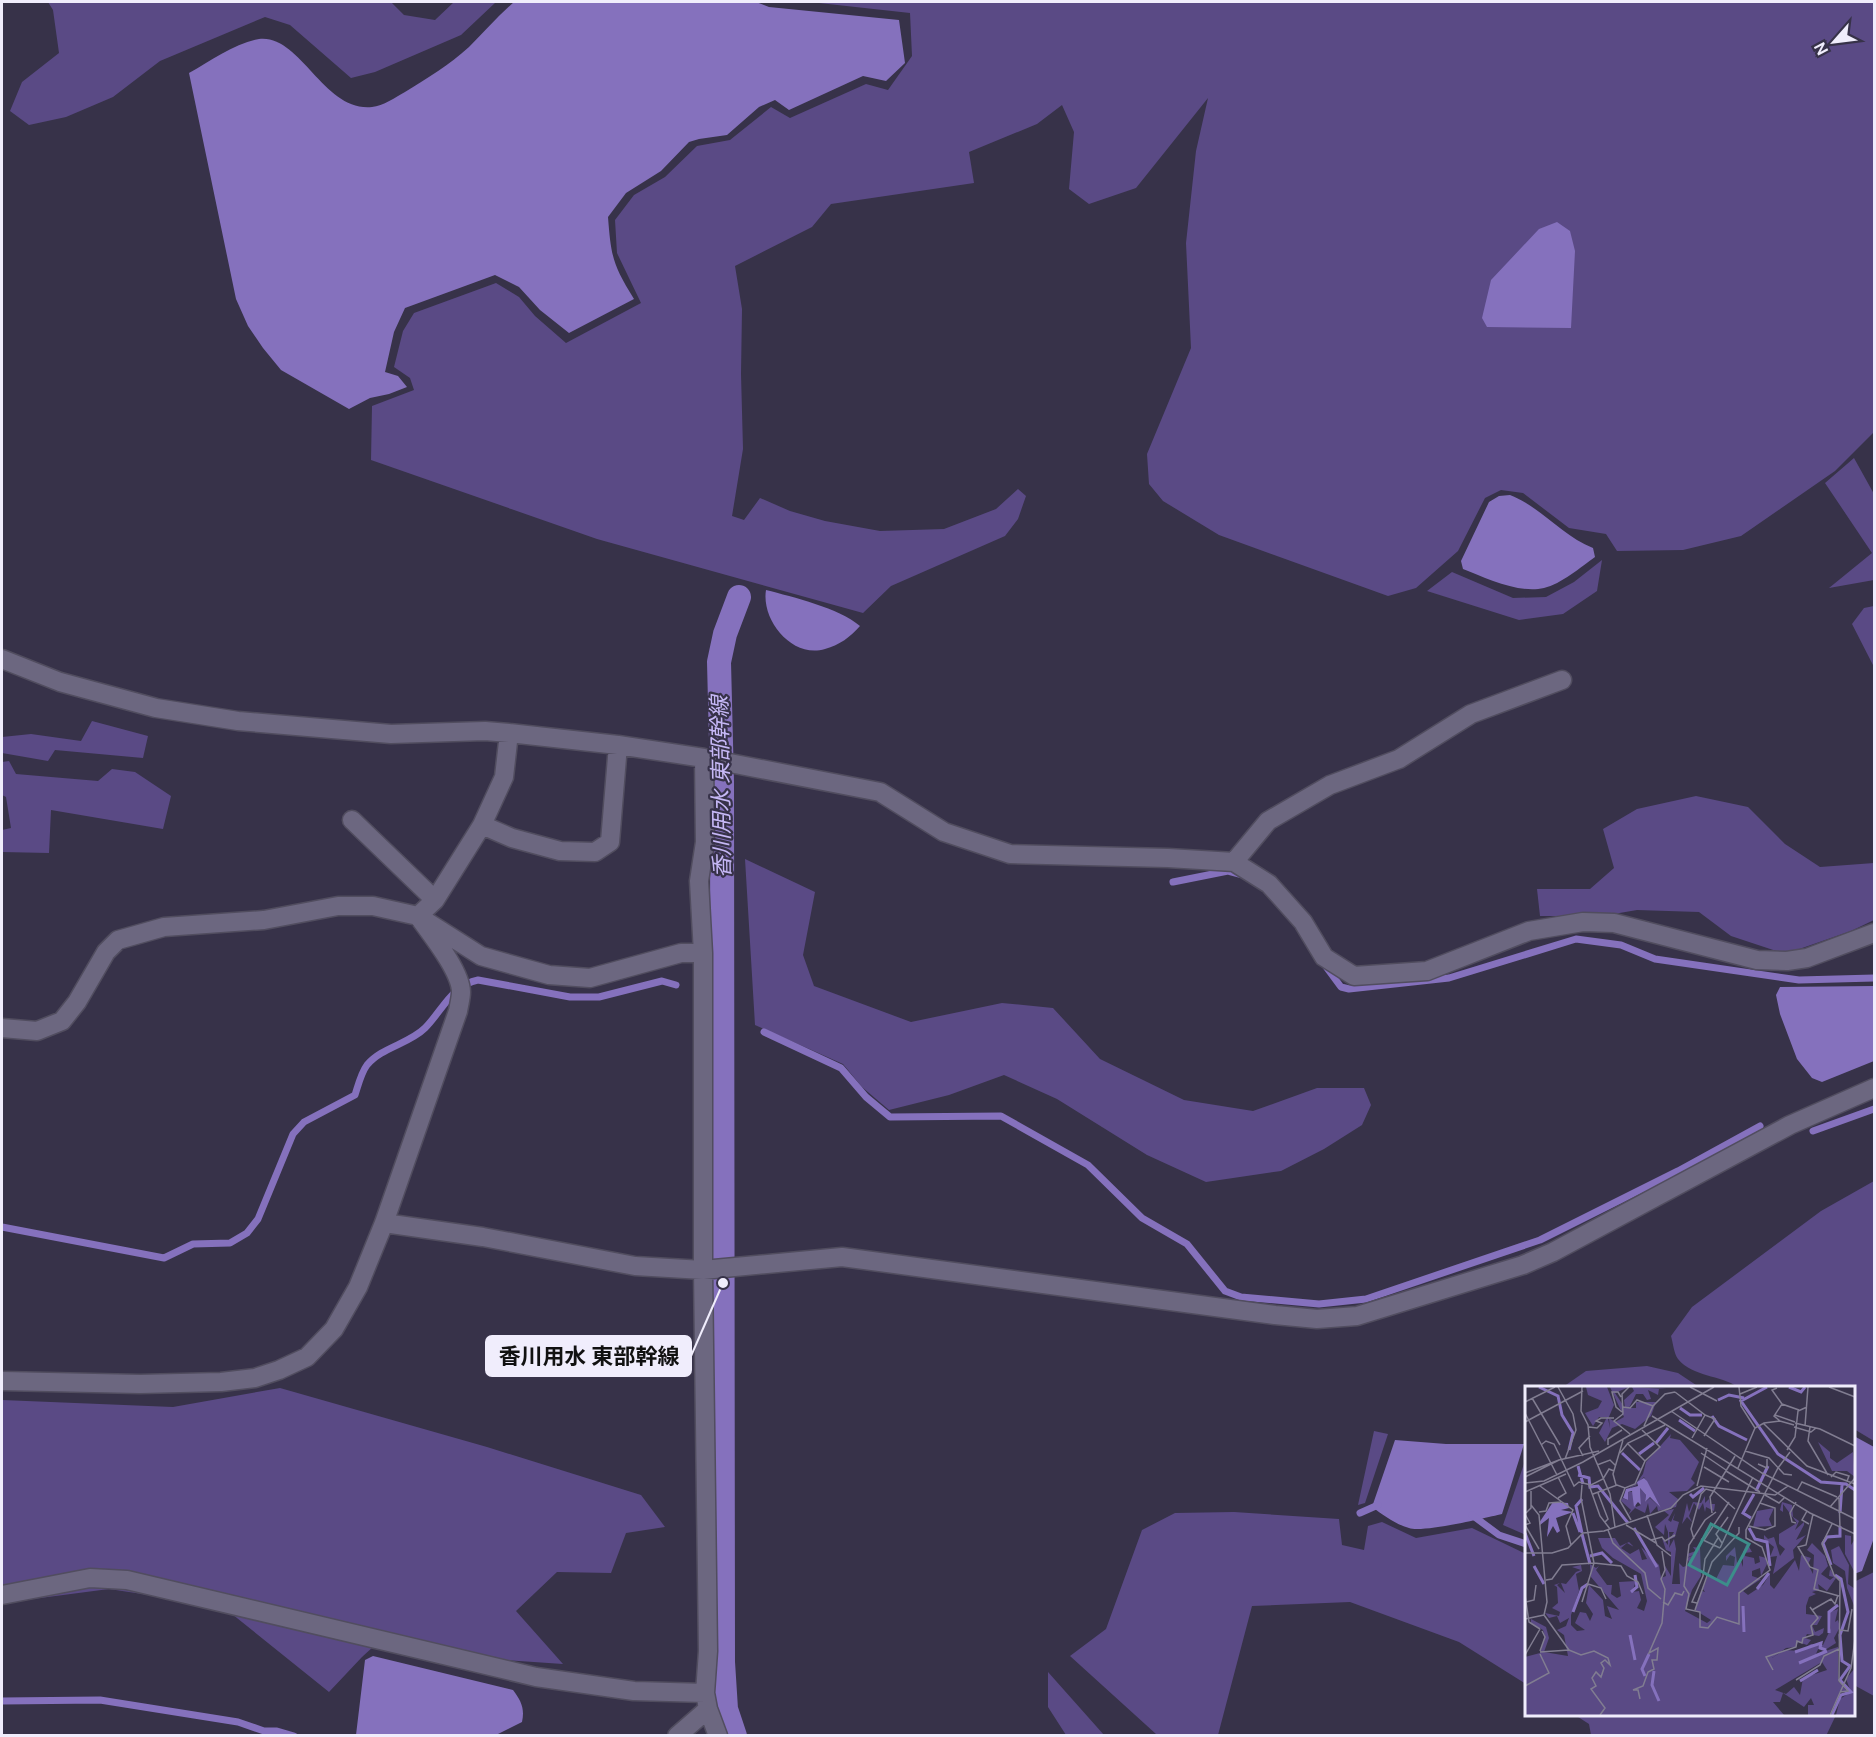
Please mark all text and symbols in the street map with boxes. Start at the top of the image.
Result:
north arrow [1804,12,1864,72]
text: N [1809,39,1833,59]
water label: 香川用水 東部幹線 [705,693,737,878]
callout: 香川用水 東部幹線 [486,1336,691,1376]
text: 香川用水 東部幹線 [498,1342,680,1371]
inset map [1525,1386,1855,1716]

